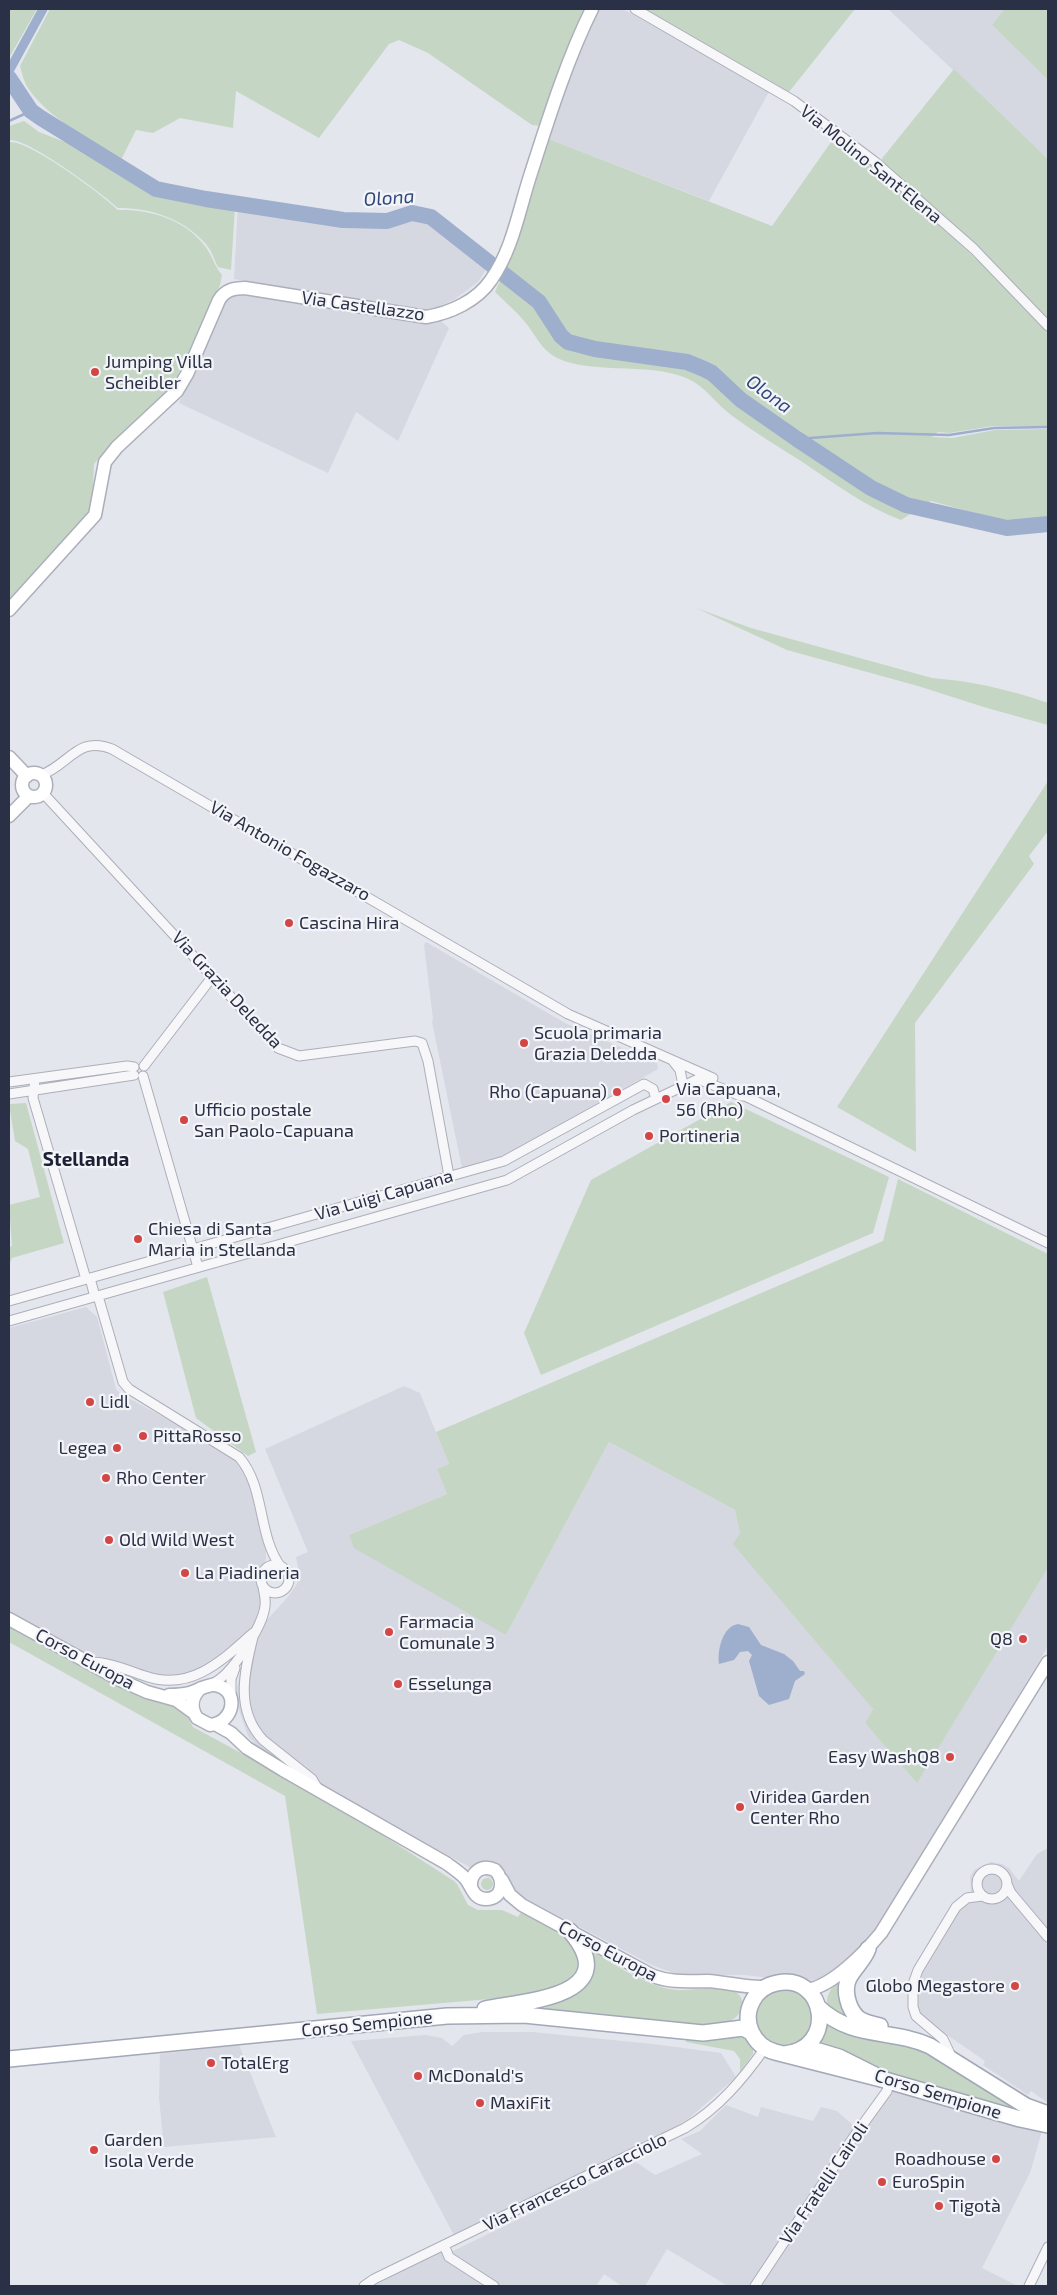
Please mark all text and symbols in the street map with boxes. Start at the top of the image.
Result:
street label: Via Molino Sant'Elena [796,100,946,228]
water label: Olona [363,185,415,211]
street label: Via Castellazzo [300,287,426,325]
place label: Jumping Villa Scheibler [105,351,213,394]
marker: Jumping Villa Scheibler [89,366,101,378]
water label: Olona [742,370,796,418]
street label: Via Antonio Fogazzaro [206,796,374,906]
place label: Cascina Hira [299,912,399,934]
marker: Cascina Hira [283,917,295,929]
street label: Via Grazia Deledda [167,927,287,1053]
place label: Scuola primaria Grazia Deledda [534,1022,662,1064]
marker: Scuola primaria Grazia Deledda [518,1037,530,1049]
place label: Via Capuana, 56 (Rho) [676,1078,780,1120]
place label: Rho (Capuana) [489,1081,607,1103]
marker: Rho (Capuana) [611,1086,623,1098]
marker: Via Capuana, 56 (Rho) [660,1093,672,1105]
place label: Ufficio postale San Paolo-Capuana [194,1099,354,1142]
marker: Ufficio postale San Paolo-Capuana [178,1114,190,1126]
place label: Portineria [659,1125,740,1147]
marker: Portineria [643,1130,655,1142]
district label: Stellanda [43,1149,129,1171]
street label: Via Luigi Capuana [312,1165,456,1225]
place label: Chiesa di Santa Maria in Stellanda [148,1218,296,1260]
marker: Chiesa di Santa Maria in Stellanda [132,1233,144,1245]
place label: Lidl [100,1391,129,1413]
marker: Lidl [84,1396,96,1408]
place label: PittaRosso [153,1425,241,1447]
marker: PittaRosso [137,1430,149,1442]
place label: Legea [59,1437,107,1459]
marker: Legea [111,1442,123,1454]
place label: Rho Center [116,1467,206,1489]
marker: Rho Center [100,1472,112,1484]
place label: Old Wild West [119,1529,234,1551]
marker: Old Wild West [103,1534,115,1546]
place label: La Piadineria [195,1562,300,1584]
marker: La Piadineria [179,1567,191,1579]
place label: Farmacia Comunale 3 [399,1611,495,1654]
street label: Corso Europa [32,1624,138,1694]
marker: Farmacia Comunale 3 [383,1626,395,1638]
place label: Q8 [990,1628,1013,1650]
marker: Q8 [1017,1633,1029,1645]
place label: Esselunga [408,1673,492,1695]
marker: Esselunga [392,1678,404,1690]
place label: Easy WashQ8 [828,1746,940,1768]
marker: Easy WashQ8 [944,1751,956,1763]
place label: Viridea Garden Center Rho [750,1786,870,1828]
marker: Viridea Garden Center Rho [734,1801,746,1813]
street label: Corso Europa [555,1916,661,1986]
place label: Globo Megastore [865,1975,1005,1997]
marker: Globo Megastore [1009,1980,1021,1992]
street label: Corso Sempione [300,2006,434,2042]
place label: TotalErg [221,2052,289,2074]
marker: TotalErg [205,2057,217,2069]
street label: Corso Sempione [872,2064,1004,2124]
place label: McDonald's [428,2065,524,2087]
marker: McDonald's [412,2070,424,2082]
place label: MaxiFit [490,2092,551,2114]
marker: MaxiFit [474,2097,486,2109]
street label: Via Fratelli Cairoli [775,2118,873,2248]
street label: Via Francesco Caracciolo [480,2128,670,2236]
place label: Garden Isola Verde [104,2129,194,2172]
marker: Garden Isola Verde [88,2144,100,2156]
place label: Roadhouse [895,2148,986,2170]
marker: Roadhouse [990,2153,1002,2165]
place label: EuroSpin [892,2171,965,2193]
marker: EuroSpin [876,2176,888,2188]
place label: Tigotà [949,2195,1001,2217]
marker: Tigotà [933,2200,945,2212]

